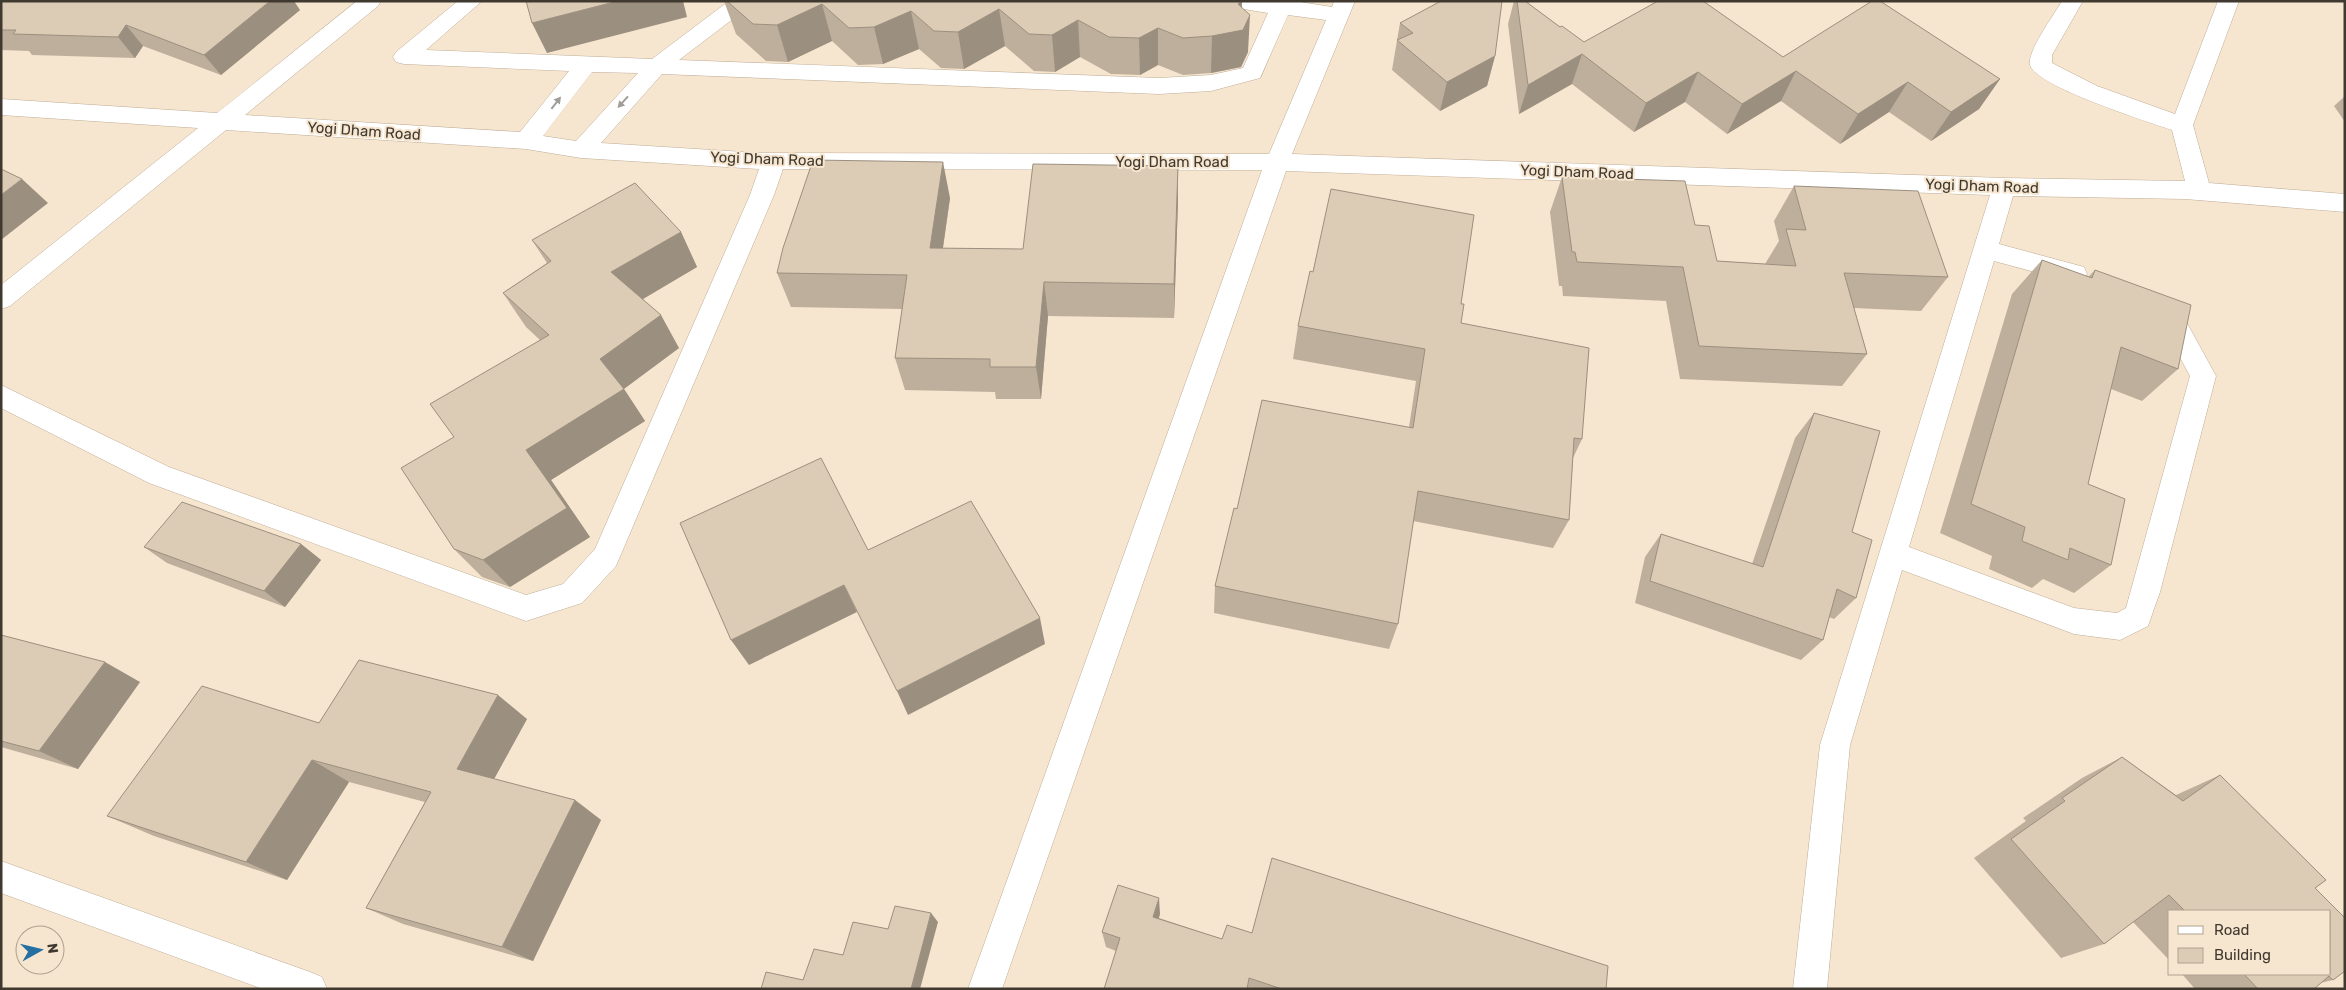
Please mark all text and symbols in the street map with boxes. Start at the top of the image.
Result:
one-way arrow [617,95,629,107]
one-way arrow [550,97,561,110]
street label: Yogi Dham Road [307,118,421,144]
street label: Yogi Dham Road [710,148,824,170]
street label: Yogi Dham Road [1115,153,1229,171]
street label: Yogi Dham Road [1520,161,1634,183]
street label: Yogi Dham Road [1925,175,2039,197]
legend [2168,910,2331,975]
text: Road [2214,921,2250,939]
north arrow [15,925,65,975]
text: N [43,942,61,954]
text: Building [2214,946,2271,964]

